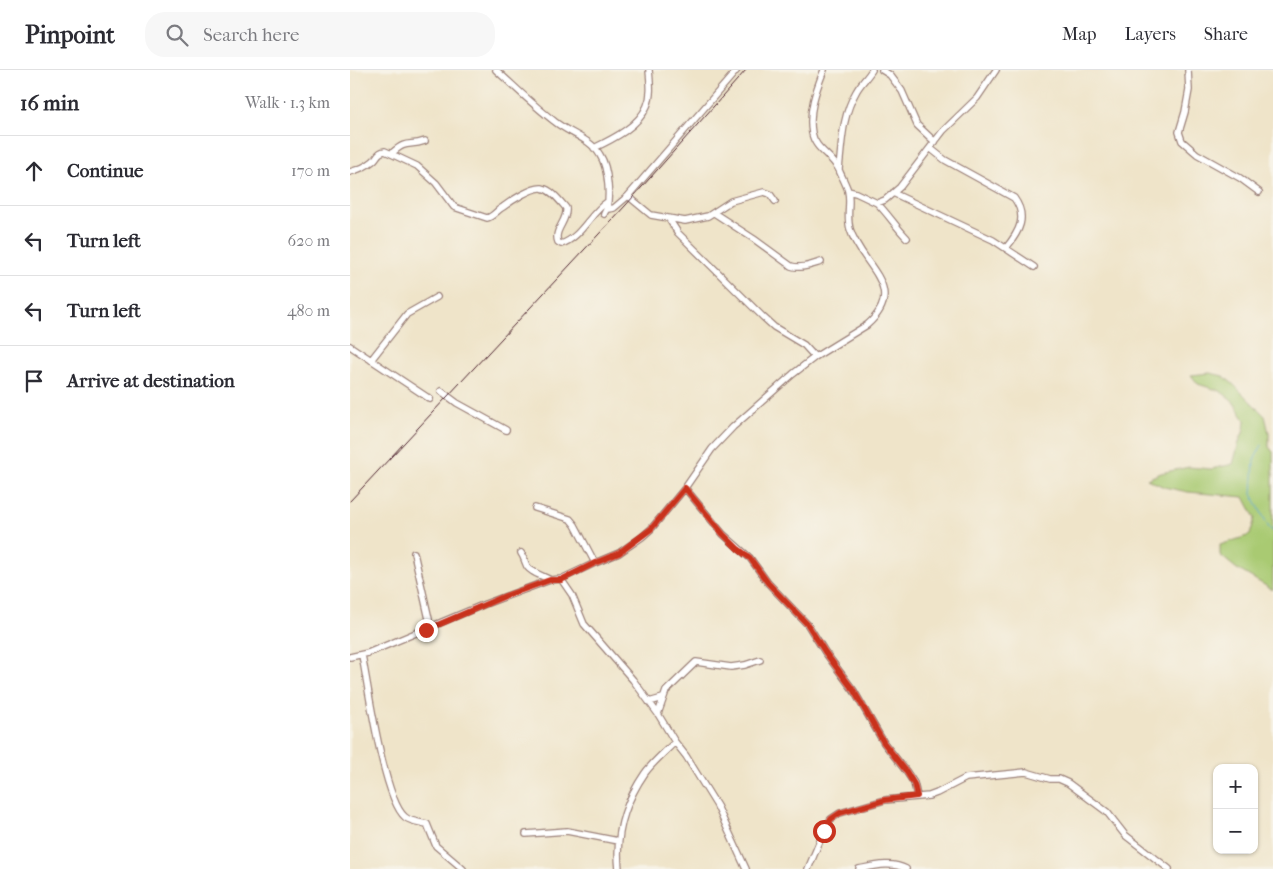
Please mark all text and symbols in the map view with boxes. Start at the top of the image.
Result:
search box [145,12,495,57]
text: Pinpoint [25,21,115,49]
icon: search [163,21,191,49]
text: Search here [203,24,299,46]
text: Map [1062,24,1096,45]
text: Layers [1124,24,1176,45]
text: Share [1204,24,1248,45]
text: 16 min [20,91,79,115]
text: Walk · 1.3 km [245,93,330,112]
icon: ahead [20,157,48,185]
text: Continue [67,160,143,182]
text: 170 m [291,161,330,180]
icon: left [20,227,48,255]
text: Turn left [67,230,141,252]
text: 620 m [288,231,330,250]
icon: left [20,297,48,325]
text: Turn left [67,300,141,322]
text: 480 m [287,301,330,320]
icon: arrive [20,367,48,395]
text: Arrive at destination [67,370,235,392]
route end [415,619,438,642]
map controls [1213,764,1258,854]
button: + [1213,764,1258,809]
button: − [1213,809,1258,854]
route start [813,820,836,843]

